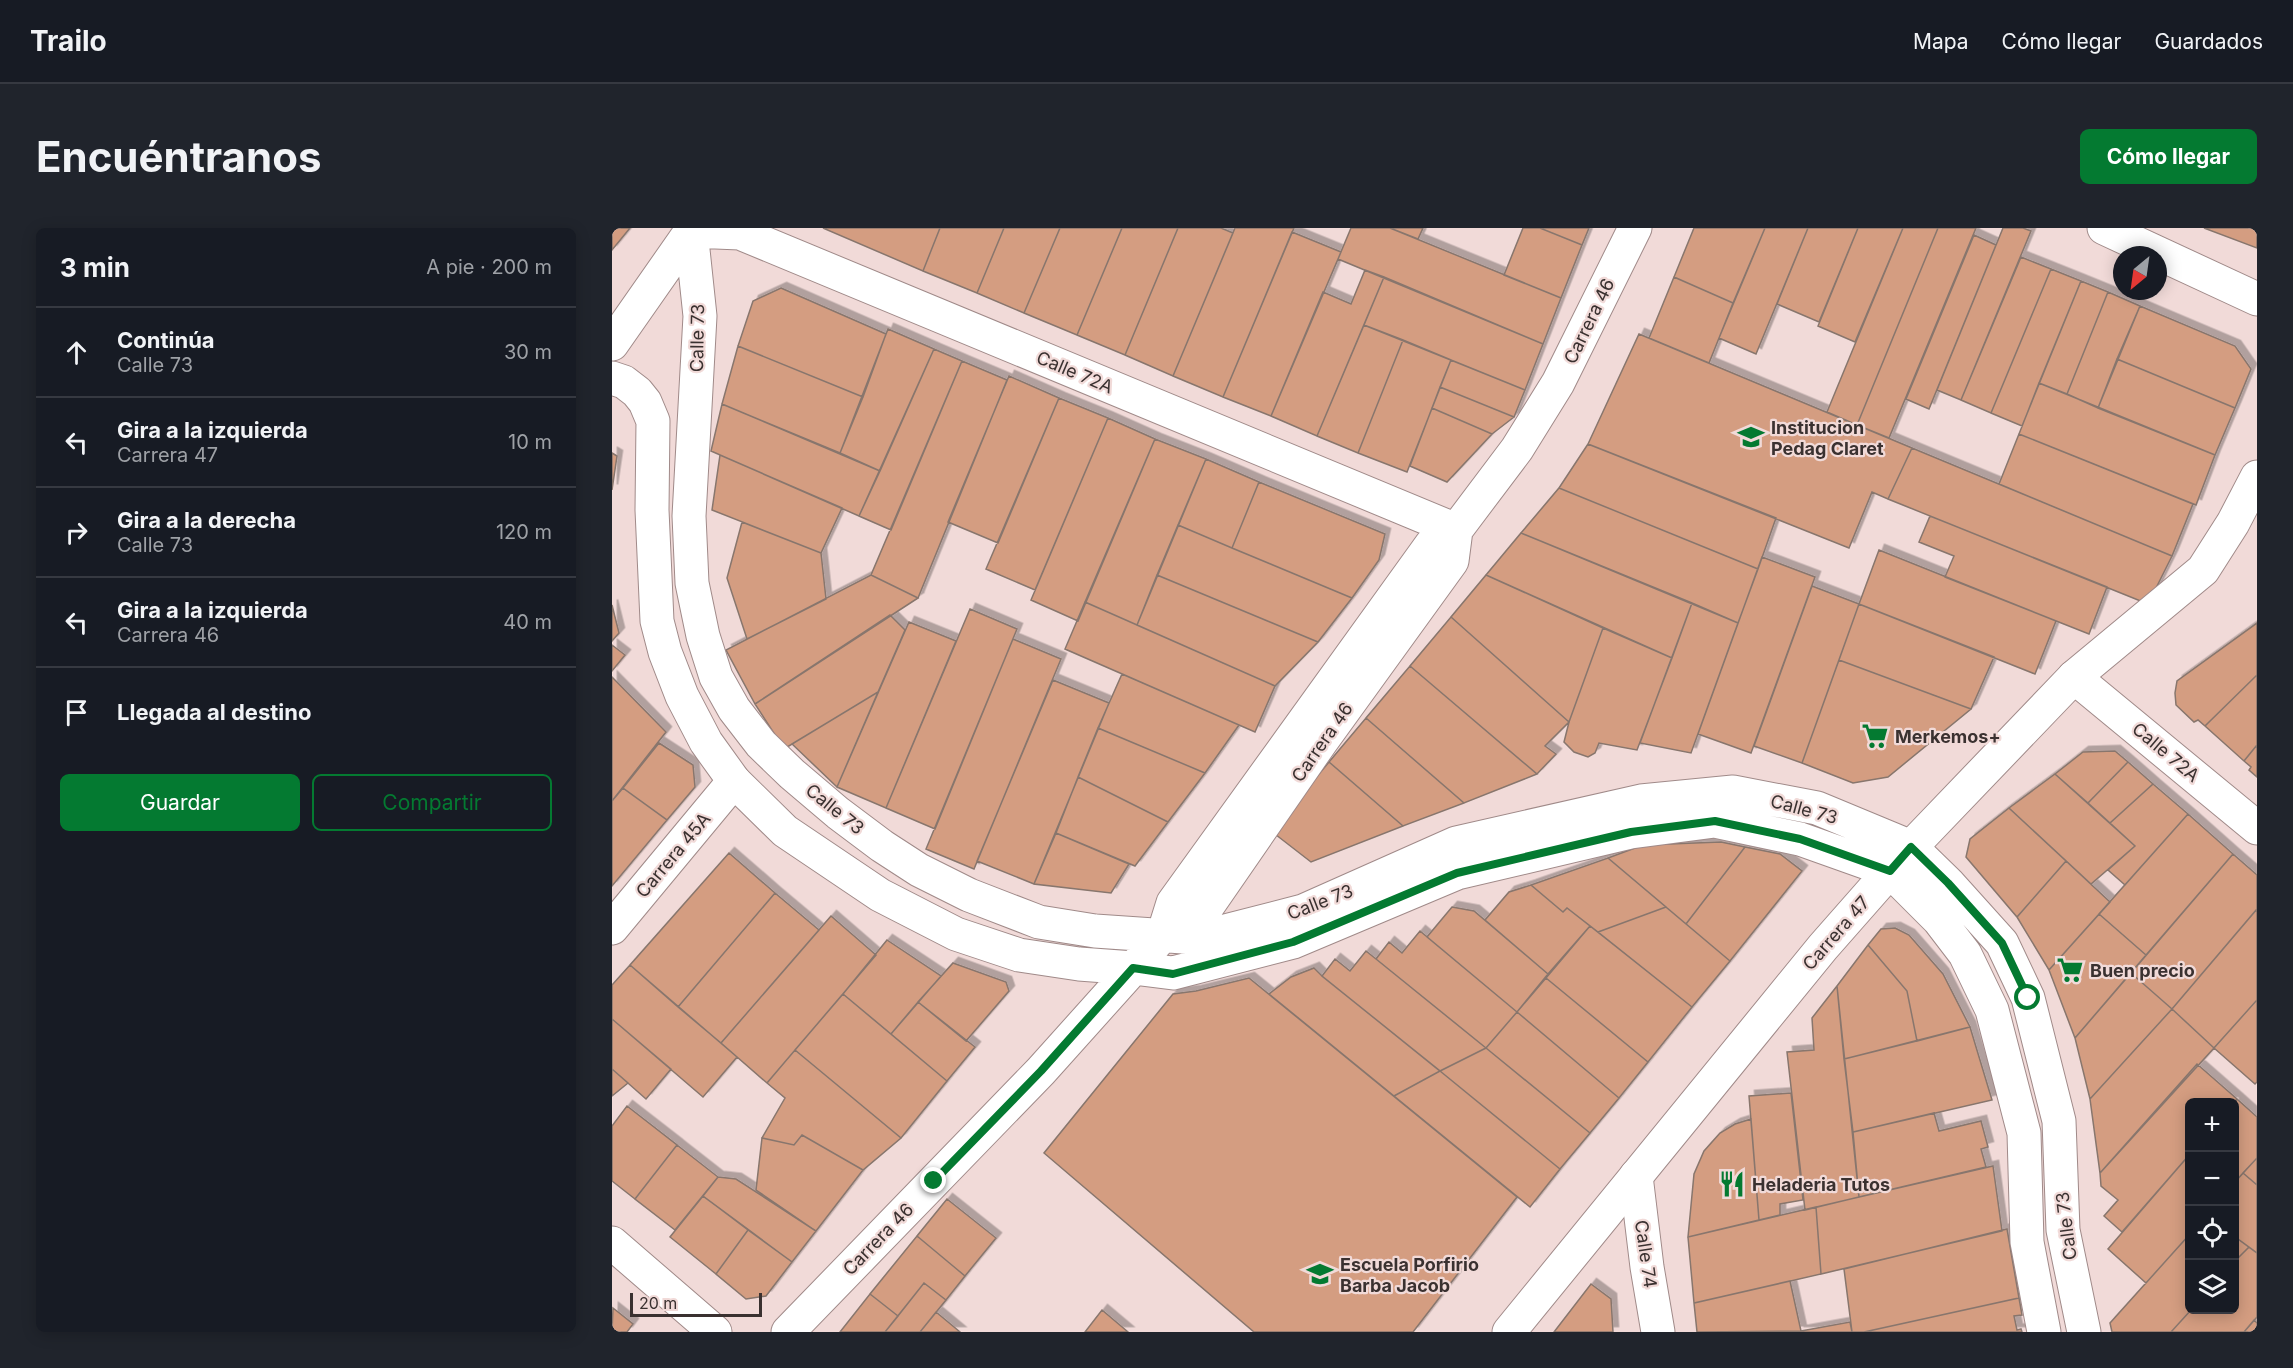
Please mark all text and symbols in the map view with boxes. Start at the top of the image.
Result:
text: Trailo [30,24,107,58]
text: Mapa [1913,29,1969,54]
text: Cómo llegar [2002,29,2121,54]
text: Guardados [2154,29,2263,54]
button: Cómo llegar [2080,129,2257,184]
text: Encuéntranos [36,131,321,182]
north arrow [2113,246,2167,300]
text: 3 min [60,252,130,283]
text: A pie · 200 m [426,255,552,279]
street label: Carrera 46 [1559,275,1619,367]
street label: Calle 73 [686,304,708,372]
text: Continúa [117,327,215,353]
icon: ahead [60,336,93,369]
text: 30 m [504,340,552,364]
street label: Calle 72A [1034,346,1116,398]
text: Calle 73 [117,353,193,377]
text: Gira a la izquierda [117,417,308,443]
place label: Institucion Pedag Claret [1771,417,1884,459]
school or university icon: Institucion Pedag Claret [1736,422,1766,452]
icon: left [60,426,93,459]
text: 10 m [508,430,552,454]
text: Carrera 47 [117,443,218,467]
text: Gira a la derecha [117,507,296,533]
icon: right [60,516,93,549]
text: 120 m [496,520,552,544]
text: Calle 73 [117,533,193,557]
text: Gira a la izquierda [117,597,308,623]
icon: left [60,606,93,639]
text: 40 m [503,610,552,634]
text: Carrera 46 [117,623,219,647]
icon: arrive [60,696,93,729]
street label: Carrera 46 [1287,698,1357,786]
text: Llegada al destino [117,699,311,725]
street label: Calle 72A [2128,718,2204,786]
supermarket icon: Merkemos+ [1860,721,1890,751]
place label: Merkemos+ [1895,726,2001,747]
button: Guardar [60,774,300,831]
button: Compartir [312,774,552,831]
street label: Calle 73 [802,779,868,839]
street label: Calle 73 [1768,790,1840,828]
street label: Carrera 45A [631,808,715,902]
street label: Calle 73 [1284,880,1356,924]
street label: Carrera 47 [1798,892,1874,974]
supermarket icon: Buen precio [2055,955,2085,985]
place label: Buen precio [2090,960,2195,981]
route start [2014,984,2040,1010]
map controls [2185,1098,2239,1314]
button: + [2185,1098,2239,1152]
button: − [2185,1152,2239,1206]
route end [920,1167,946,1193]
restaurant icon: Heladeria Tutos [1717,1169,1747,1199]
place label: Heladeria Tutos [1752,1174,1890,1195]
street label: Calle 73 [2051,1191,2081,1261]
street label: Carrera 46 [838,1199,918,1279]
button: locate [2185,1206,2239,1260]
street label: Calle 74 [1631,1219,1661,1289]
place label: Escuela Porfirio Barba Jacob [1340,1254,1479,1296]
school or university icon: Escuela Porfirio Barba Jacob [1305,1259,1335,1289]
button: layers [2185,1260,2239,1314]
scale bar [630,1290,762,1318]
text: 20 m [639,1293,677,1313]

